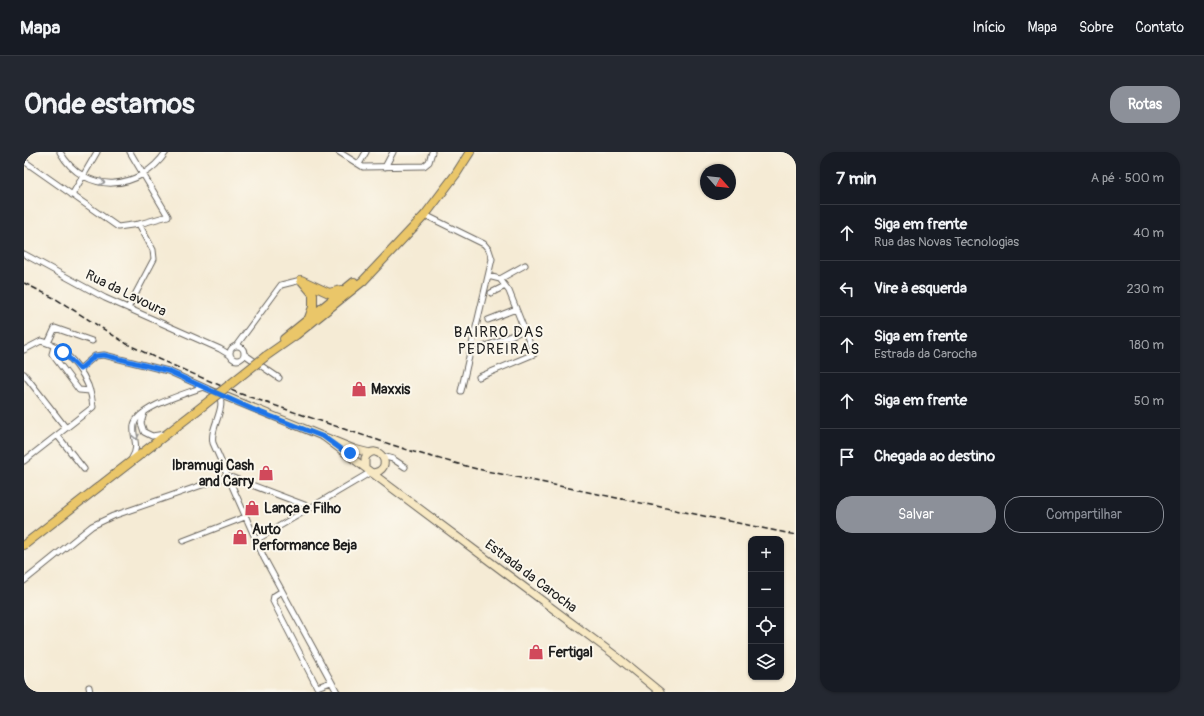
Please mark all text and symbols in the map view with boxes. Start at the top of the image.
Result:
text: Mapa [20,16,60,40]
text: Início [972,19,1005,36]
text: Mapa [1027,19,1057,36]
text: Sobre [1079,19,1113,36]
text: Contato [1135,19,1184,36]
button: Rotas [1110,86,1180,123]
text: Onde estamos [24,87,195,122]
north arrow [700,164,736,200]
text: 7 min [836,168,876,189]
text: A pé · 500 m [1091,170,1164,186]
one-way arrow [99,177,105,185]
text: Siga em frente [874,215,967,234]
icon: ahead [836,222,858,244]
text: 40 m [1133,225,1164,241]
text: Rua das Novas Tecnologias [874,234,1019,250]
street label: Rua da Lavoura [83,266,169,320]
icon: left [836,278,858,300]
text: Vire à esquerda [874,279,967,298]
text: 230 m [1127,281,1164,297]
district label: BAIRRO DAS PEDREIRAS [454,323,544,359]
text: Siga em frente [874,327,967,346]
icon: ahead [836,334,858,356]
text: 180 m [1129,337,1164,353]
route start [54,343,72,361]
text: Estrada da Carocha [874,346,977,362]
shop icon: Maxxis [350,380,368,398]
place label: Maxxis [371,381,411,398]
icon: ahead [836,390,858,412]
text: Siga em frente [874,391,967,410]
text: 50 m [1134,393,1164,409]
one-way arrow [131,434,139,440]
route end [341,444,359,462]
icon: arrive [836,446,858,468]
text: Chegada ao destino [874,447,995,466]
place label: Ibramugi Cash and Carry [172,457,254,490]
shop icon: Ibramugi Cash and Carry [257,464,275,482]
button: Salvar [836,496,996,533]
button: Compartilhar [1004,496,1164,533]
shop icon: Lança e Filho [243,499,261,517]
place label: Lança e Filho [264,500,341,517]
place label: Auto Performance Beja [252,521,358,554]
shop icon: Auto Performance Beja [231,528,249,546]
street label: Estrada da Carocha [482,536,580,616]
map controls [748,536,784,680]
button: + [748,536,784,572]
button: − [748,572,784,608]
button: locate [748,608,784,644]
shop icon: Fertigal [527,643,545,661]
place label: Fertigal [548,644,593,661]
button: layers [748,644,784,680]

